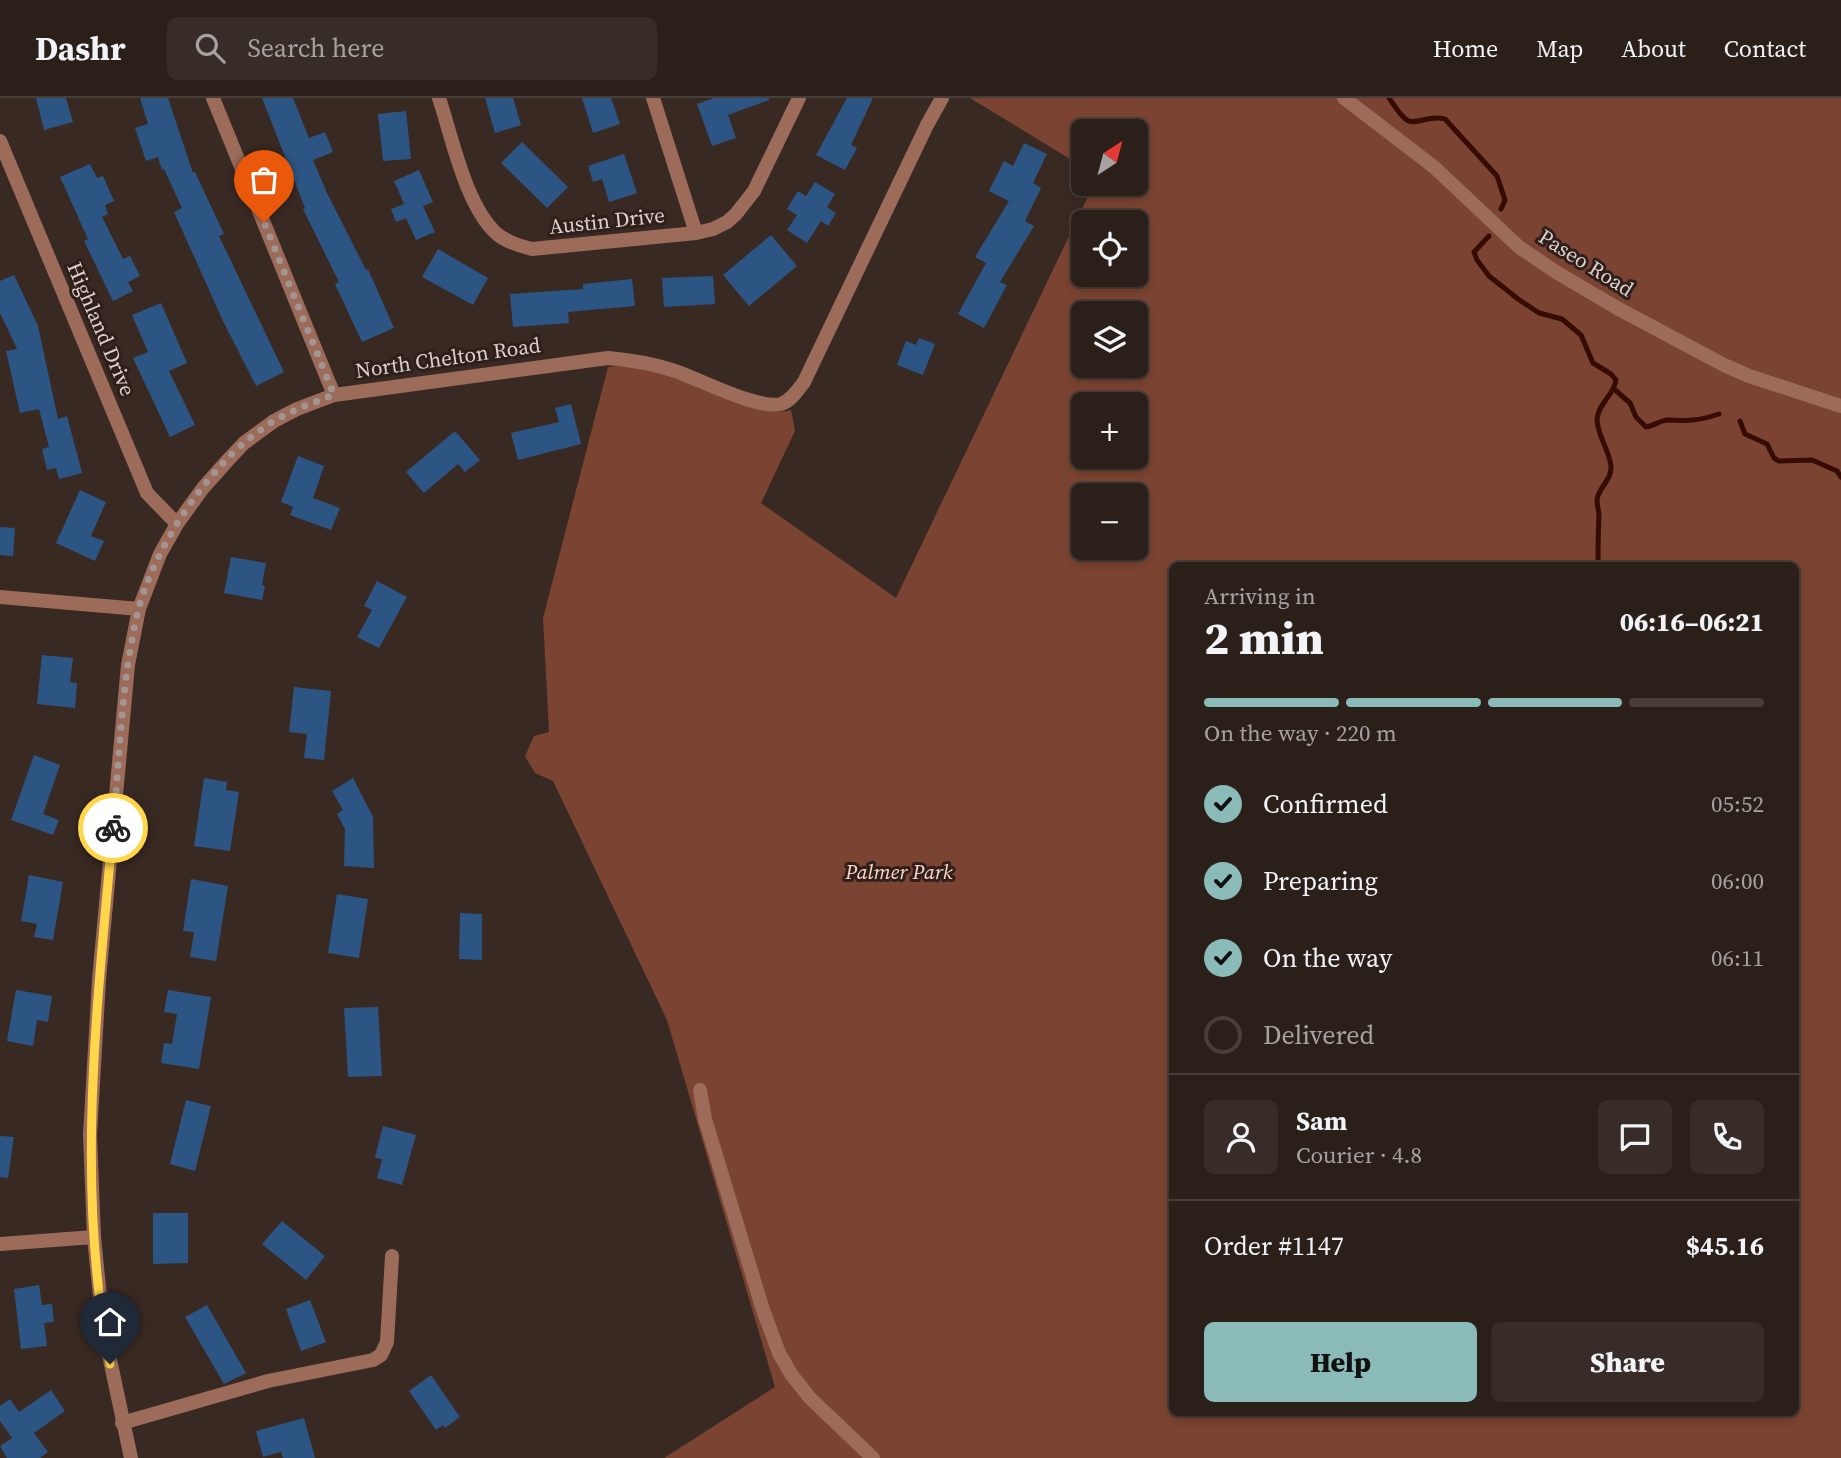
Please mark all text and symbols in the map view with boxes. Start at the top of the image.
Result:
search box [167,17,657,80]
text: Dashr [35,26,125,71]
icon: search [191,29,229,67]
text: Search here [247,30,385,66]
text: Home [1433,32,1498,65]
text: Map [1536,32,1583,65]
text: About [1621,32,1686,65]
text: Contact [1724,32,1806,65]
north arrow [1071,119,1148,196]
map controls [1071,119,1148,560]
pin [234,150,294,222]
icon: bag [245,161,283,199]
street label: Austin Drive [548,200,666,241]
button: locate [1071,210,1148,287]
street label: Paseo Road [1533,222,1639,303]
street label: Highland Drive [60,257,143,400]
button: layers [1071,301,1148,378]
street label: North Chelton Road [354,330,542,385]
button: + [1071,392,1148,469]
button: − [1071,483,1148,560]
text: Arriving in [1204,580,1316,612]
text: 06:16–06:21 [1620,604,1764,640]
text: 2 min [1204,606,1324,669]
text: On the way · 220 m [1204,717,1397,749]
icon: check [1204,785,1242,823]
text: Confirmed [1263,786,1388,822]
text: 05:52 [1711,788,1764,820]
courier [78,793,148,863]
icon: bike [94,809,132,847]
park label: Palmer Park [844,857,953,886]
icon: check [1204,862,1242,900]
text: Preparing [1263,863,1378,899]
text: 06:00 [1711,865,1764,897]
icon: check [1204,939,1242,977]
text: On the way [1263,940,1392,976]
text: 06:11 [1711,942,1764,974]
text: Delivered [1263,1017,1374,1053]
button: person [1204,1100,1278,1174]
button: chat [1598,1100,1672,1174]
button: phone [1690,1100,1764,1174]
text: Sam [1296,1103,1347,1139]
text: Courier · 4.8 [1296,1139,1422,1171]
text: Order #1147 [1204,1228,1344,1264]
text: $45.16 [1686,1228,1764,1264]
pin [80,1292,140,1364]
icon: home [91,1303,129,1341]
button: Help [1204,1322,1477,1402]
button: Share [1491,1322,1764,1402]

